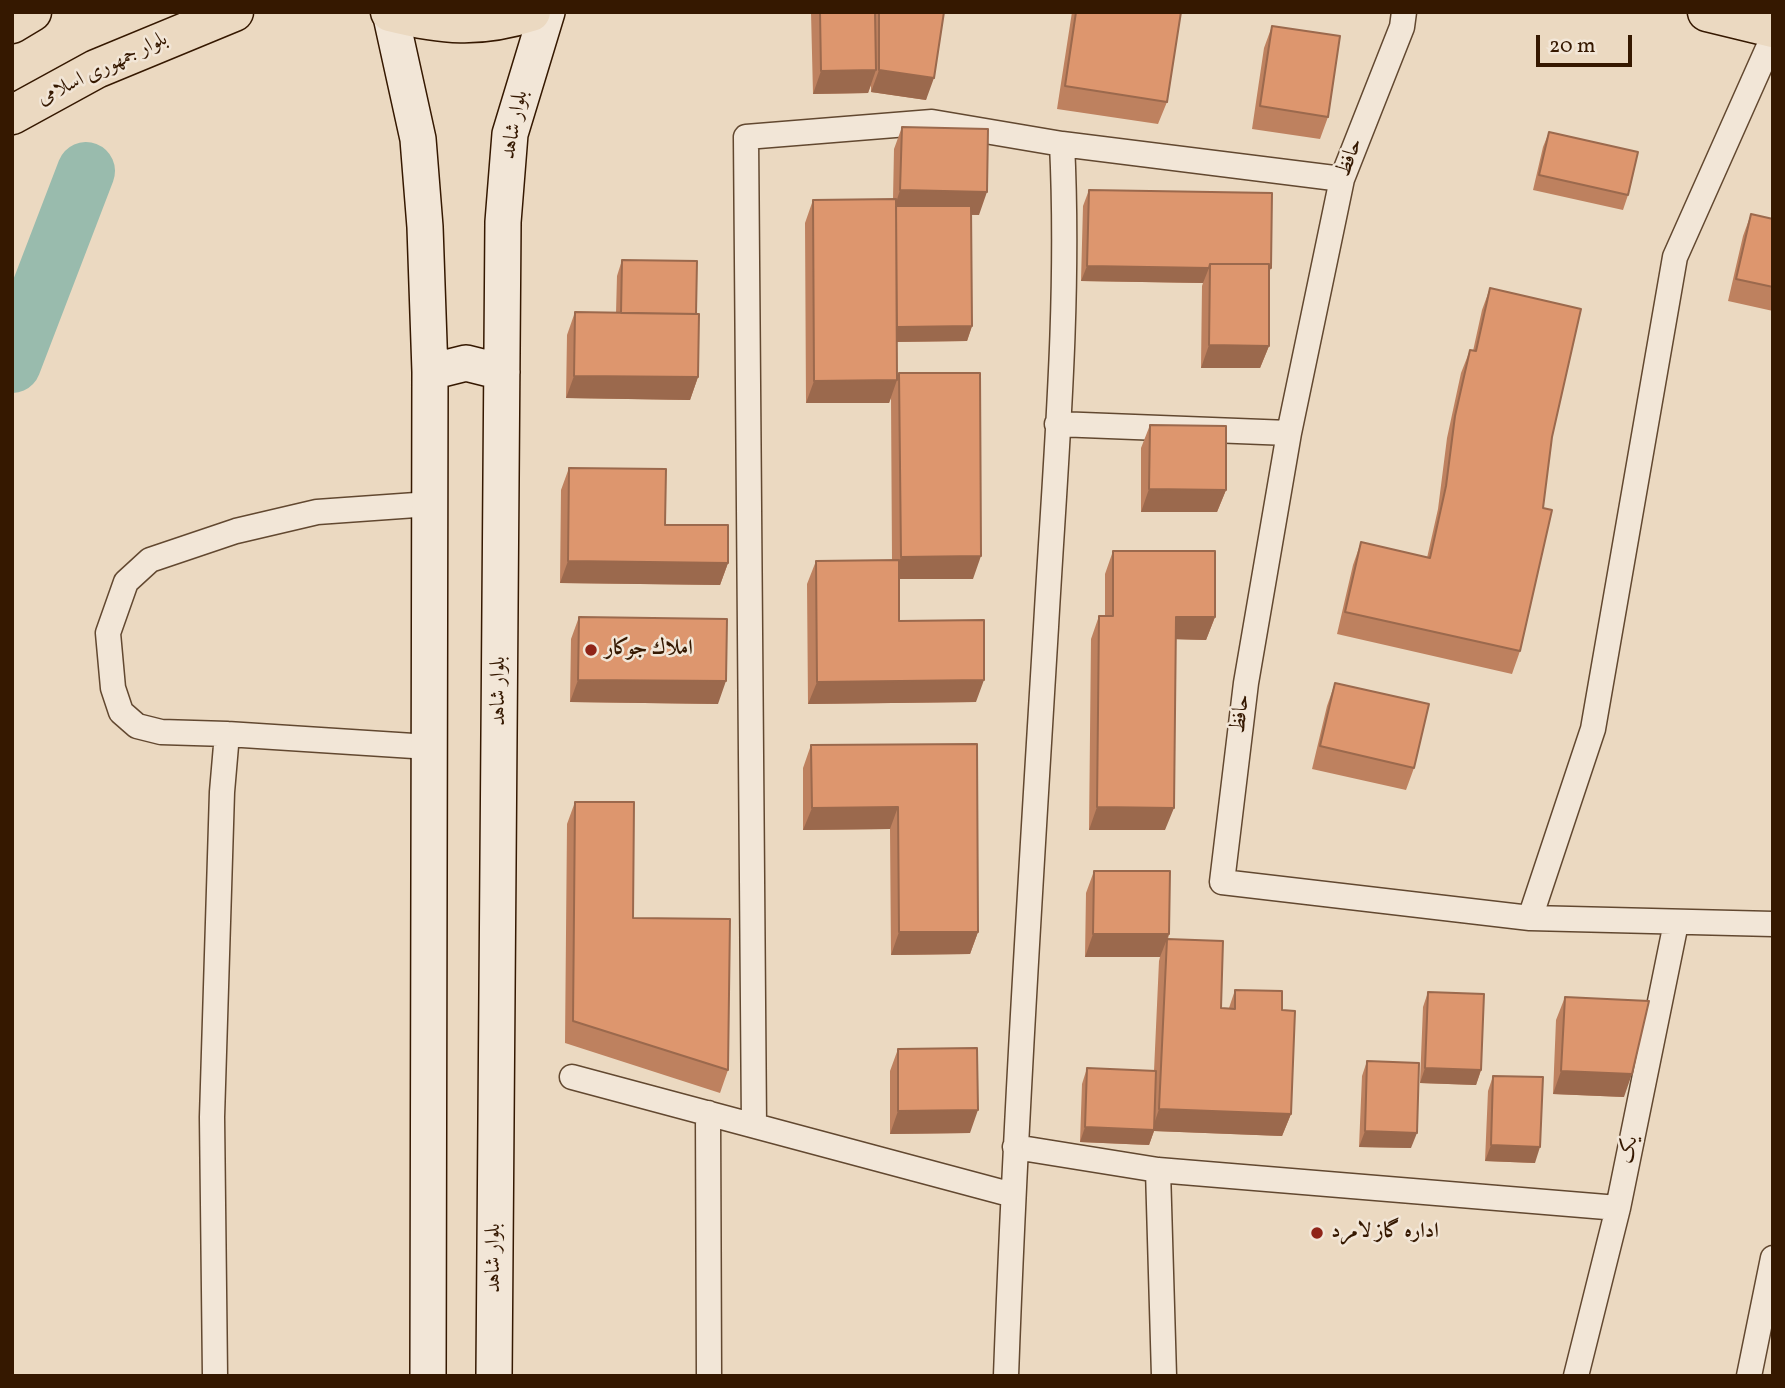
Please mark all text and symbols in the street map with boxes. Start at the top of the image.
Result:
scale bar [1540,21,1636,65]
street label: بلوار جمهوری اسلامی [34,28,172,112]
text: 20 m [1549,32,1595,61]
street label: بلوار شاهد [497,89,535,161]
street label: حافظ [1332,135,1370,181]
place label: املاك جوكار [605,637,693,663]
marker: املاك جوكار [583,642,599,658]
street label: بلوار شاهد [487,656,513,726]
street label: حافظ [1227,693,1257,735]
street label: یک [1615,1134,1645,1166]
place label: اداره گاز لامرد [1331,1220,1439,1246]
street label: بلوار شاهد [482,1223,508,1293]
marker: اداره گاز لامرد [1309,1225,1325,1241]

